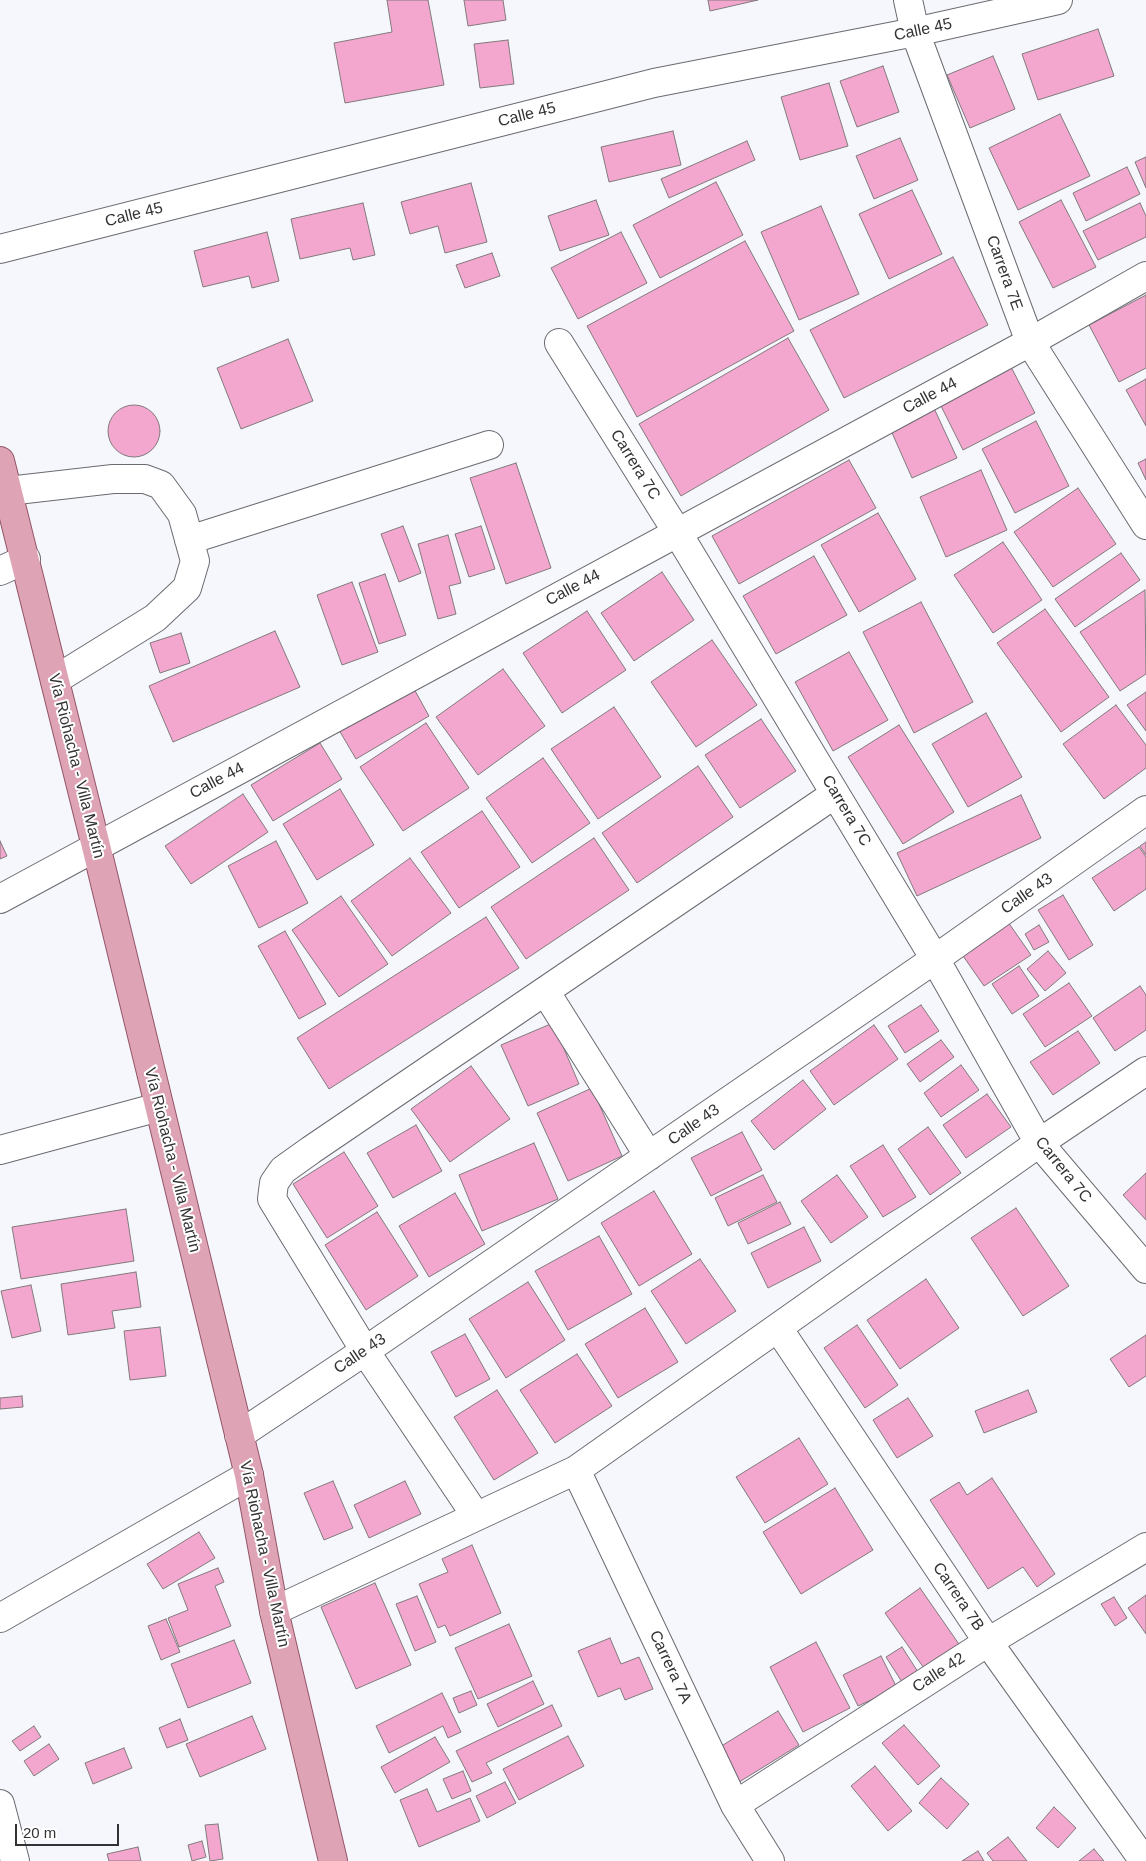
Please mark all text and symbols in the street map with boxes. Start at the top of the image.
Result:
street label: Calle 45 [892,15,954,45]
street label: Calle 45 [496,99,558,131]
street label: Calle 45 [103,199,165,231]
street label: Carrera 7E [982,233,1026,313]
street label: Calle 44 [900,374,960,418]
street label: Carrera 7C [606,426,664,504]
street label: Calle 44 [543,566,603,610]
street label: Vía Riohacha - Villa Martín [44,671,108,861]
street label: Calle 44 [187,759,247,803]
street label: Carrera 7C [817,772,875,850]
street label: Calle 43 [997,869,1057,919]
street label: Vía Riohacha - Villa Martín [140,1065,204,1255]
street label: Calle 43 [664,1100,724,1150]
street label: Carrera 7C [1031,1133,1095,1207]
street label: Calle 43 [330,1330,390,1378]
street label: Vía Riohacha - Villa Martín [235,1459,293,1649]
street label: Carrera 7B [928,1559,988,1635]
street label: Carrera 7A [645,1627,695,1707]
street label: Calle 42 [909,1649,969,1697]
scale bar [18,1814,121,1846]
text: 20 m [23,1824,56,1841]

